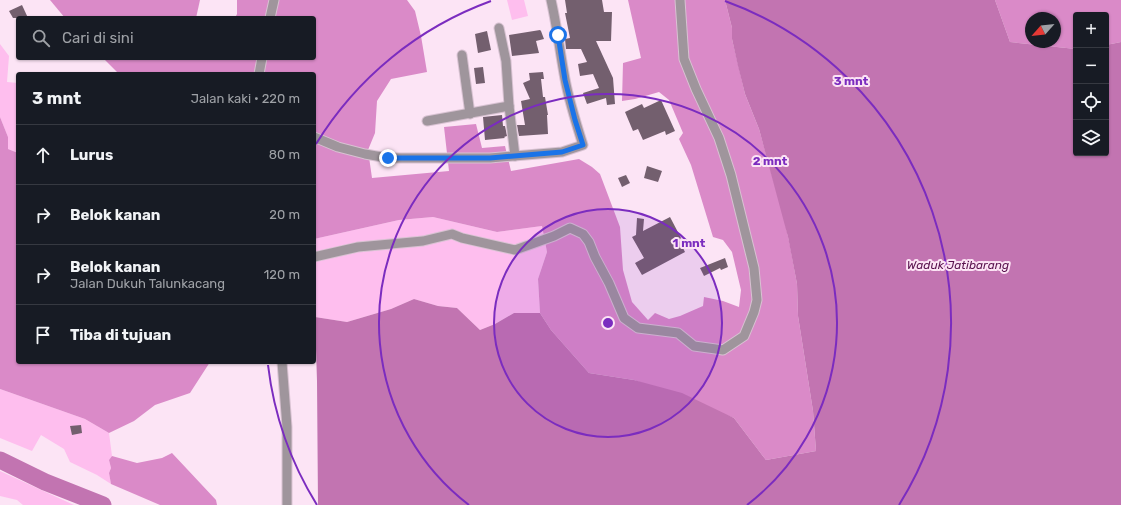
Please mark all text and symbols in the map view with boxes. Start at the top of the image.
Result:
north arrow [1025,12,1061,48]
map controls [1073,12,1109,156]
button: + [1073,12,1109,48]
search box [16,16,316,60]
route start [549,26,567,44]
icon: search [30,27,52,49]
text: Cari di sini [62,29,134,47]
button: − [1073,48,1109,84]
text: 3 mnt [834,74,869,88]
button: locate [1073,84,1109,120]
text: 3 mnt [32,88,81,108]
text: Jalan kaki · 220 m [191,91,300,106]
button: layers [1073,120,1109,156]
icon: ahead [32,144,54,166]
text: Lurus [70,146,113,164]
text: 80 m [269,147,300,162]
route end [379,149,397,167]
text: 2 mnt [753,154,788,168]
icon: right [32,204,54,226]
text: Belok kanan [70,206,160,224]
text: 20 m [269,207,300,222]
text: 1 mnt [673,236,706,250]
text: Belok kanan [70,258,160,276]
water label: Waduk Jatibarang [907,258,1009,272]
icon: right [32,264,54,286]
text: 120 m [264,267,300,282]
text: Jalan Dukuh Talunkacang [70,276,225,291]
centre of rings [601,316,615,330]
icon: arrive [32,324,54,346]
text: Tiba di tujuan [70,326,171,344]

